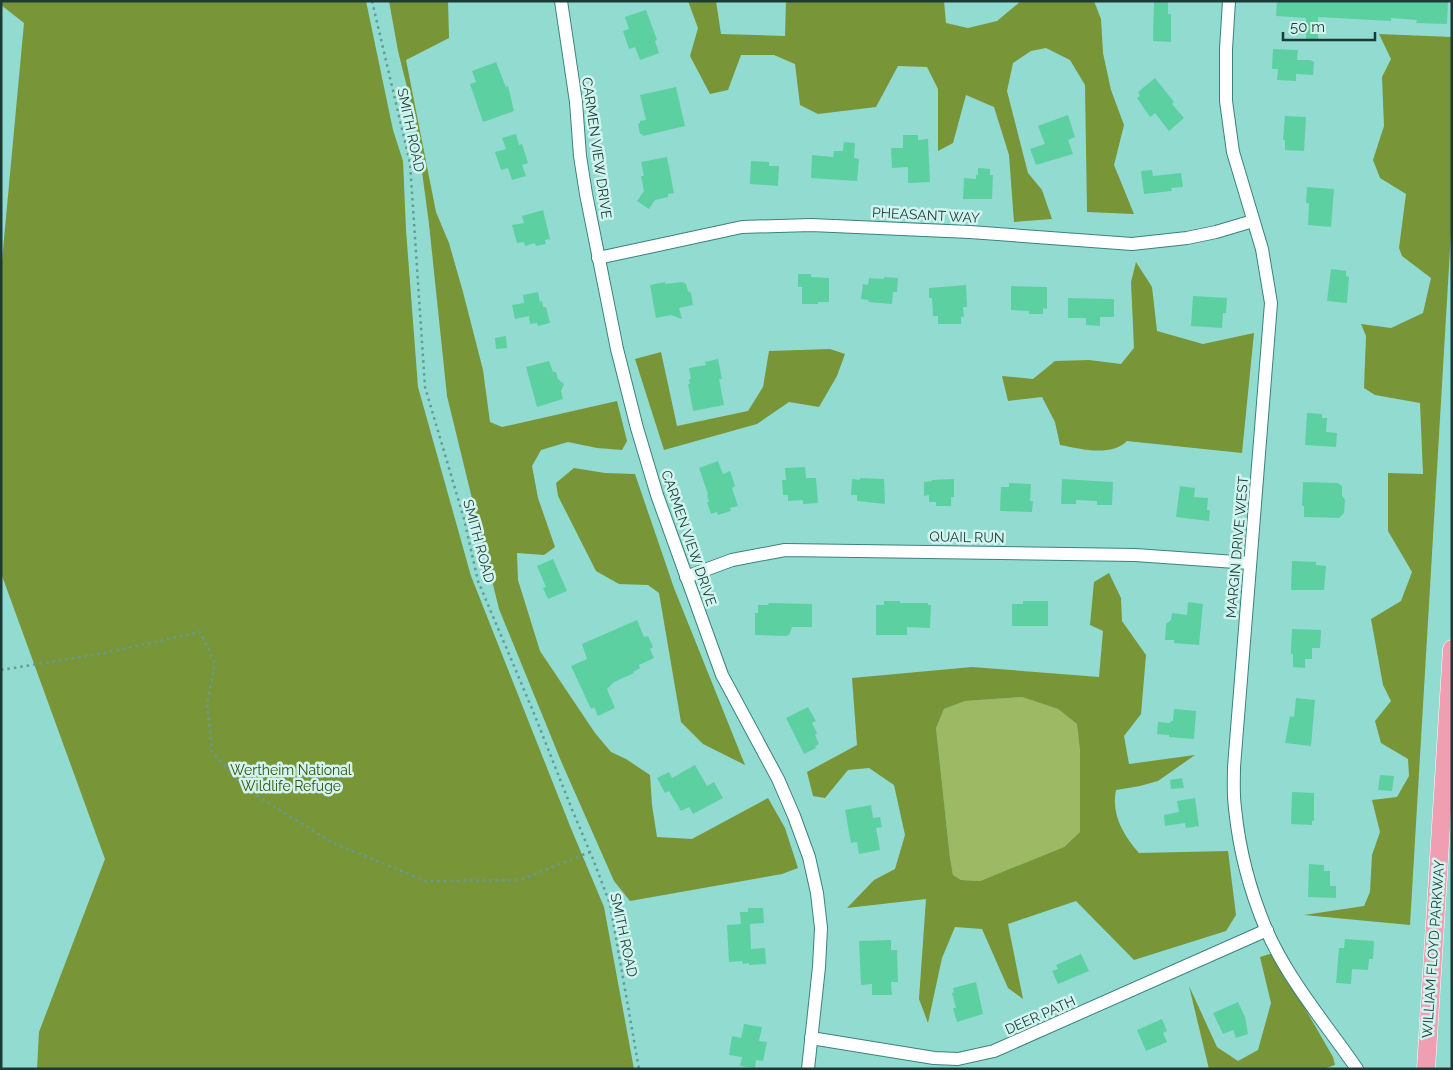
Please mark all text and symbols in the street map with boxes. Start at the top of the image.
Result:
scale bar [1283,10,1376,42]
text: 50 m [1290,18,1325,36]
street label: CARMEN VIEW DRIVE [579,76,615,220]
street label: SMITH ROAD [394,87,428,173]
street label: PHEASANT WAY [872,204,980,226]
street label: CARMEN VIEW DRIVE [658,468,720,608]
street label: MARGIN DRIVE WEST [1223,475,1251,619]
street label: SMITH ROAD [460,498,498,584]
street label: QUAIL RUN [929,528,1005,546]
park label: Wertheim National Wildlife Refuge [230,762,352,794]
street label: WILLIAM FLOYD PARKWAY [1419,859,1447,1039]
street label: SMITH ROAD [607,892,641,978]
street label: DEER PATH [1002,992,1078,1038]

